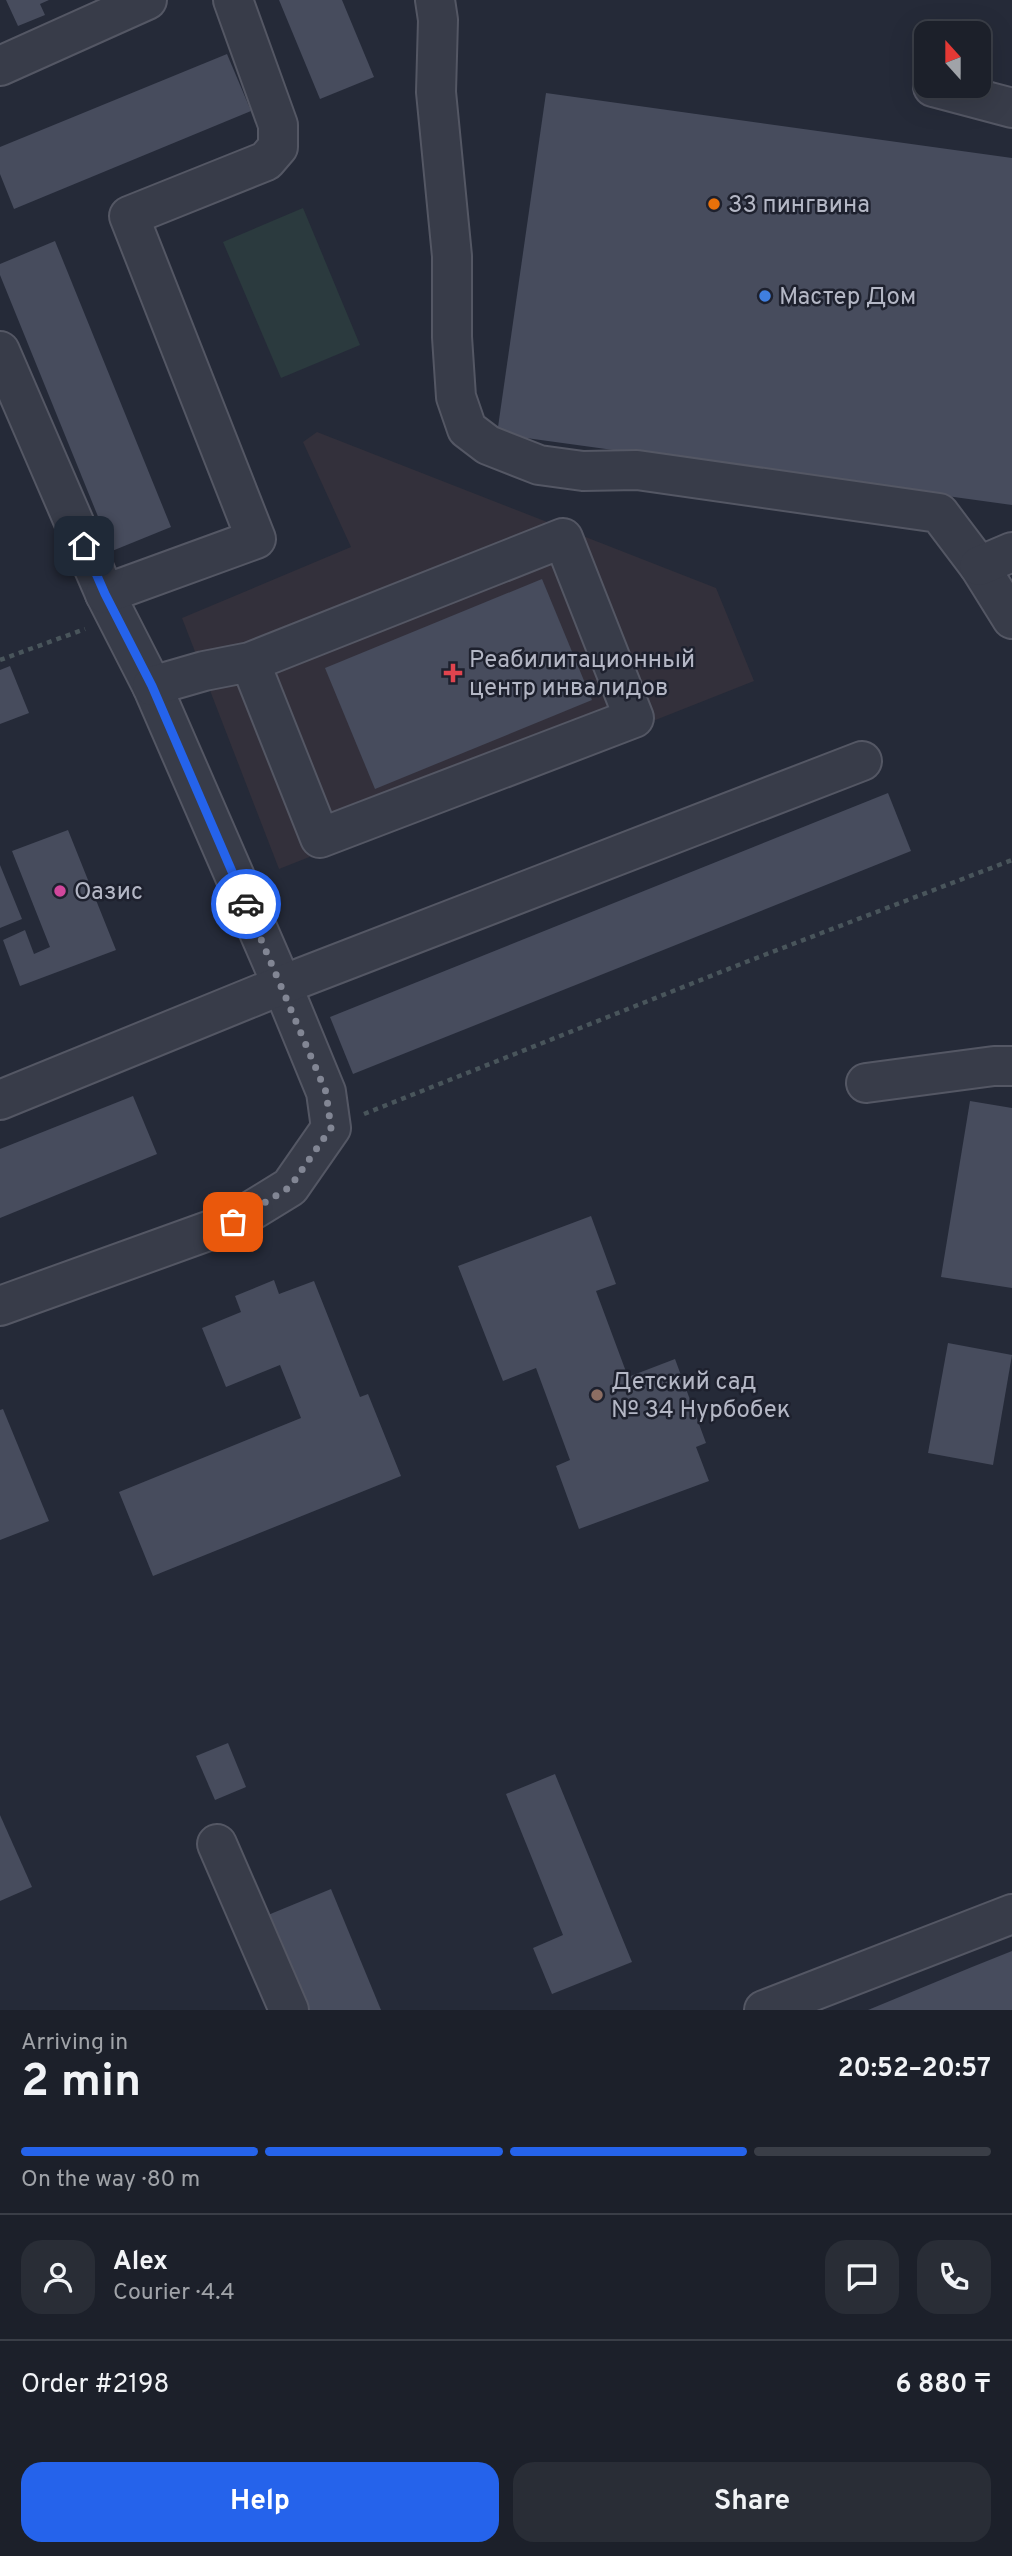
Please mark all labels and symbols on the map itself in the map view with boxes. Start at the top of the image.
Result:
north arrow [914,21,990,98]
place label: 33 пингвина [728,191,870,221]
marker: 33 пингвина [706,196,722,212]
place label: Мастер Дом [779,283,916,313]
marker: Мастер Дом [757,288,773,304]
pin [54,516,114,576]
place label: Реабилитационный центр инвалидов [469,646,695,704]
marker: Реабилитационный центр инвалидов [443,663,463,683]
courier [211,869,281,939]
place label: Оазис [74,878,143,908]
marker: Оазис [52,883,68,899]
pin [203,1192,263,1252]
place label: Детский сад № 34 Нурбобек [611,1368,790,1426]
marker: Детский сад № 34 Нурбобек [589,1387,605,1403]

